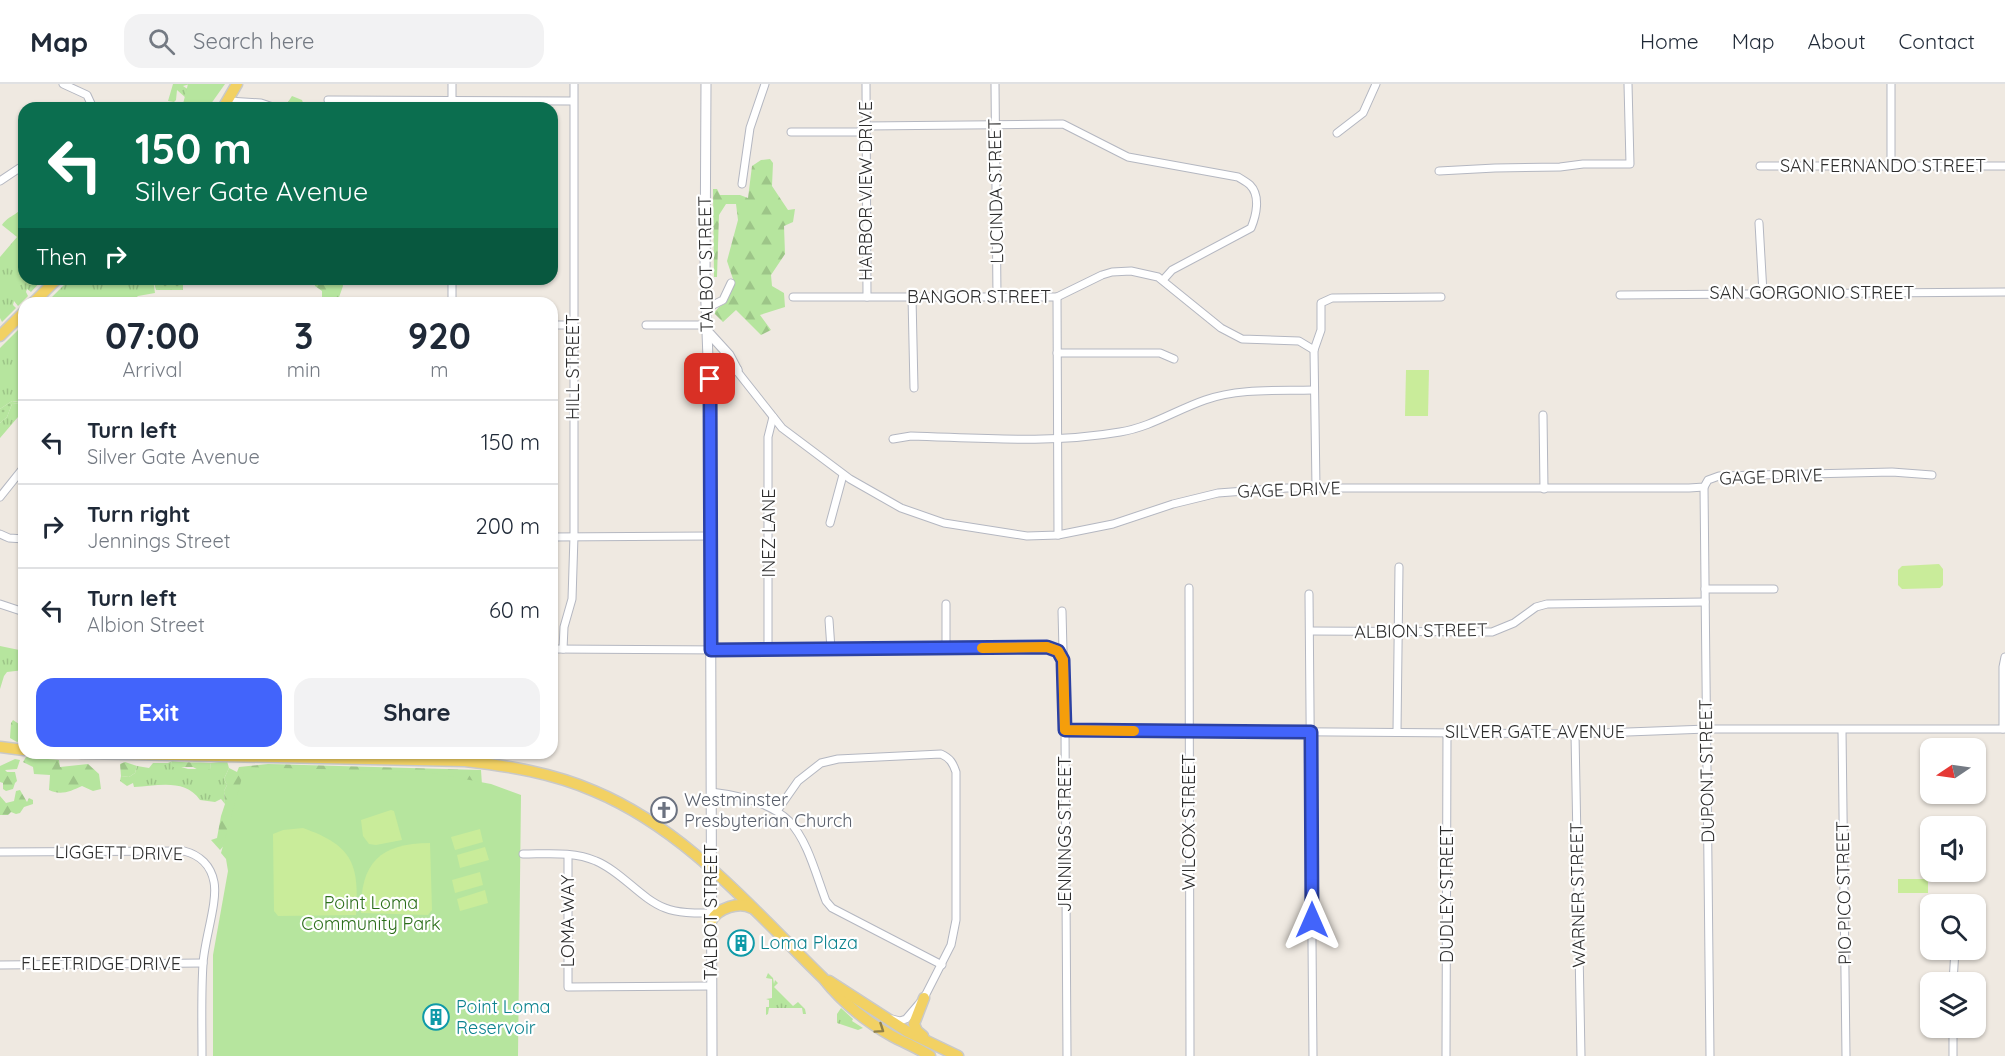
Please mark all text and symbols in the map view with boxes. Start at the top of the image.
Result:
search box [124,14,544,68]
text: Map [30,24,88,59]
icon: search [145,25,178,58]
text: Search here [193,27,315,55]
text: Home [1640,28,1699,54]
text: Map [1732,28,1775,54]
text: About [1808,28,1866,54]
text: Contact [1899,28,1975,54]
street label: HARBOR VIEW DRIVE [854,101,877,281]
street label: LUCINDA STREET [983,118,1008,264]
text: 150 m [135,122,252,175]
icon: left [36,126,114,204]
street label: SAN FERNANDO STREET [1780,154,1986,177]
text: Silver Gate Avenue [135,174,368,208]
street label: TALBOT STREET [693,195,718,332]
icon: right [99,240,132,273]
text: Then [36,243,87,271]
street label: SAN GORGONIO STREET [1710,281,1915,304]
street label: BANGOR STREET [907,285,1051,308]
text: 07:00 [105,313,200,358]
text: 3 [294,313,313,358]
text: 920 [408,313,471,358]
street label: HILL STREET [561,314,584,420]
pin [684,353,735,404]
text: Arrival [122,357,182,382]
text: min [287,357,321,382]
text: m [430,357,448,382]
icon: arrive [693,362,726,395]
text: Turn left [87,416,177,444]
icon: left [36,426,69,459]
text: 150 m [481,428,540,456]
text: Silver Gate Avenue [87,444,260,469]
street label: GAGE DRIVE [1719,463,1823,490]
street label: GAGE DRIVE [1237,476,1341,503]
street label: INEZ LANE [757,489,780,577]
text: Turn right [87,500,191,528]
icon: right [36,510,69,543]
text: 200 m [476,512,540,540]
text: Jennings Street [87,528,230,553]
text: Turn left [87,584,177,612]
icon: left [36,594,69,627]
text: 60 m [489,596,540,624]
text: Albion Street [87,612,205,637]
street label: ALBION STREET [1354,618,1488,643]
button: Exit [36,678,282,747]
button: Share [294,678,540,747]
street label: DUPONT STREET [1694,699,1719,843]
street label: SILVER GATE AVENUE [1445,720,1625,743]
north arrow [1920,738,1986,804]
map controls [1920,738,1986,1038]
street label: WILCOX STREET [1177,754,1200,890]
street label: JENNINGS STREET [1053,756,1076,912]
place label: Westminster Presbyterian Church [684,788,853,832]
church icon: Westminster Presbyterian Church [649,795,679,825]
button: sound [1920,816,1986,882]
street label: PIO PICO STREET [1831,821,1856,965]
street label: WARNER STREET [1565,822,1590,968]
street label: DUDLEY STREET [1435,825,1458,963]
street label: LIGGETT DRIVE [55,840,183,865]
street label: TALBOT STREET [699,844,722,980]
street label: LOMA WAY [556,875,579,967]
position arrow [1280,888,1344,952]
park label: Point Loma Community Park [301,891,441,935]
button: search [1920,894,1986,960]
building icon: Loma Plaza [726,928,756,958]
place label: Loma Plaza [760,931,858,954]
street label: FLEETRIDGE DRIVE [21,952,181,975]
button: layers [1920,972,1986,1038]
place label: Point Loma Reservoir [456,995,550,1039]
building icon: Point Loma Reservoir [421,1002,451,1032]
one-way arrow [873,1021,884,1032]

